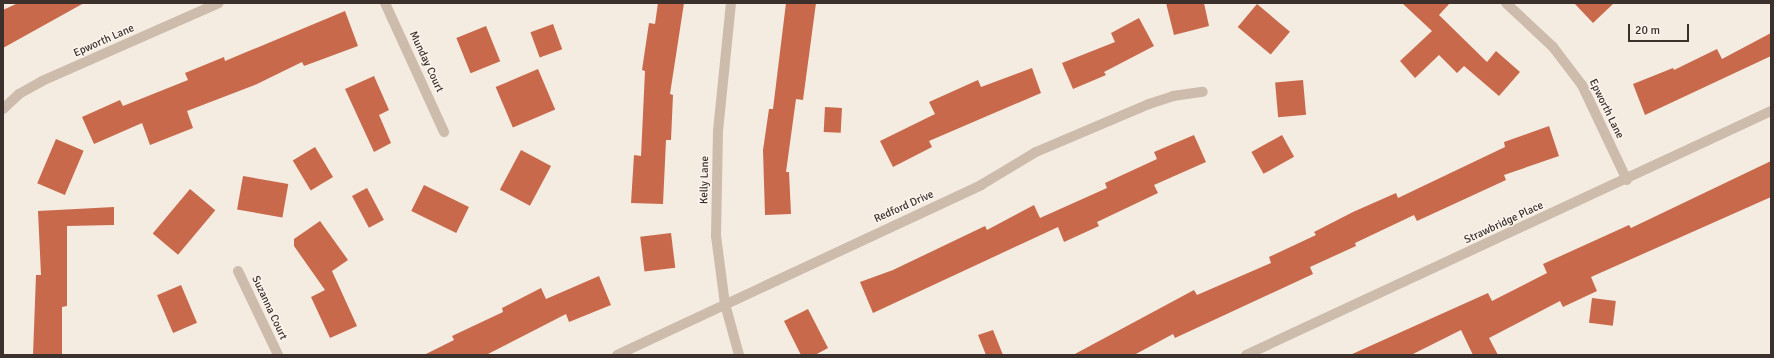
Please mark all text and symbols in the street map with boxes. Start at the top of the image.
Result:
scale bar [1630,16,1691,42]
street label: Epworth Lane [72,22,136,60]
text: 20 m [1635,23,1660,38]
street label: Munday Court [406,29,446,95]
street label: Epworth Lane [1586,77,1626,141]
street label: Kelly Lane [698,156,712,204]
street label: Redford Drive [872,188,936,226]
street label: Strawbridge Place [1462,199,1546,247]
street label: Suzanna Court [248,274,290,342]

